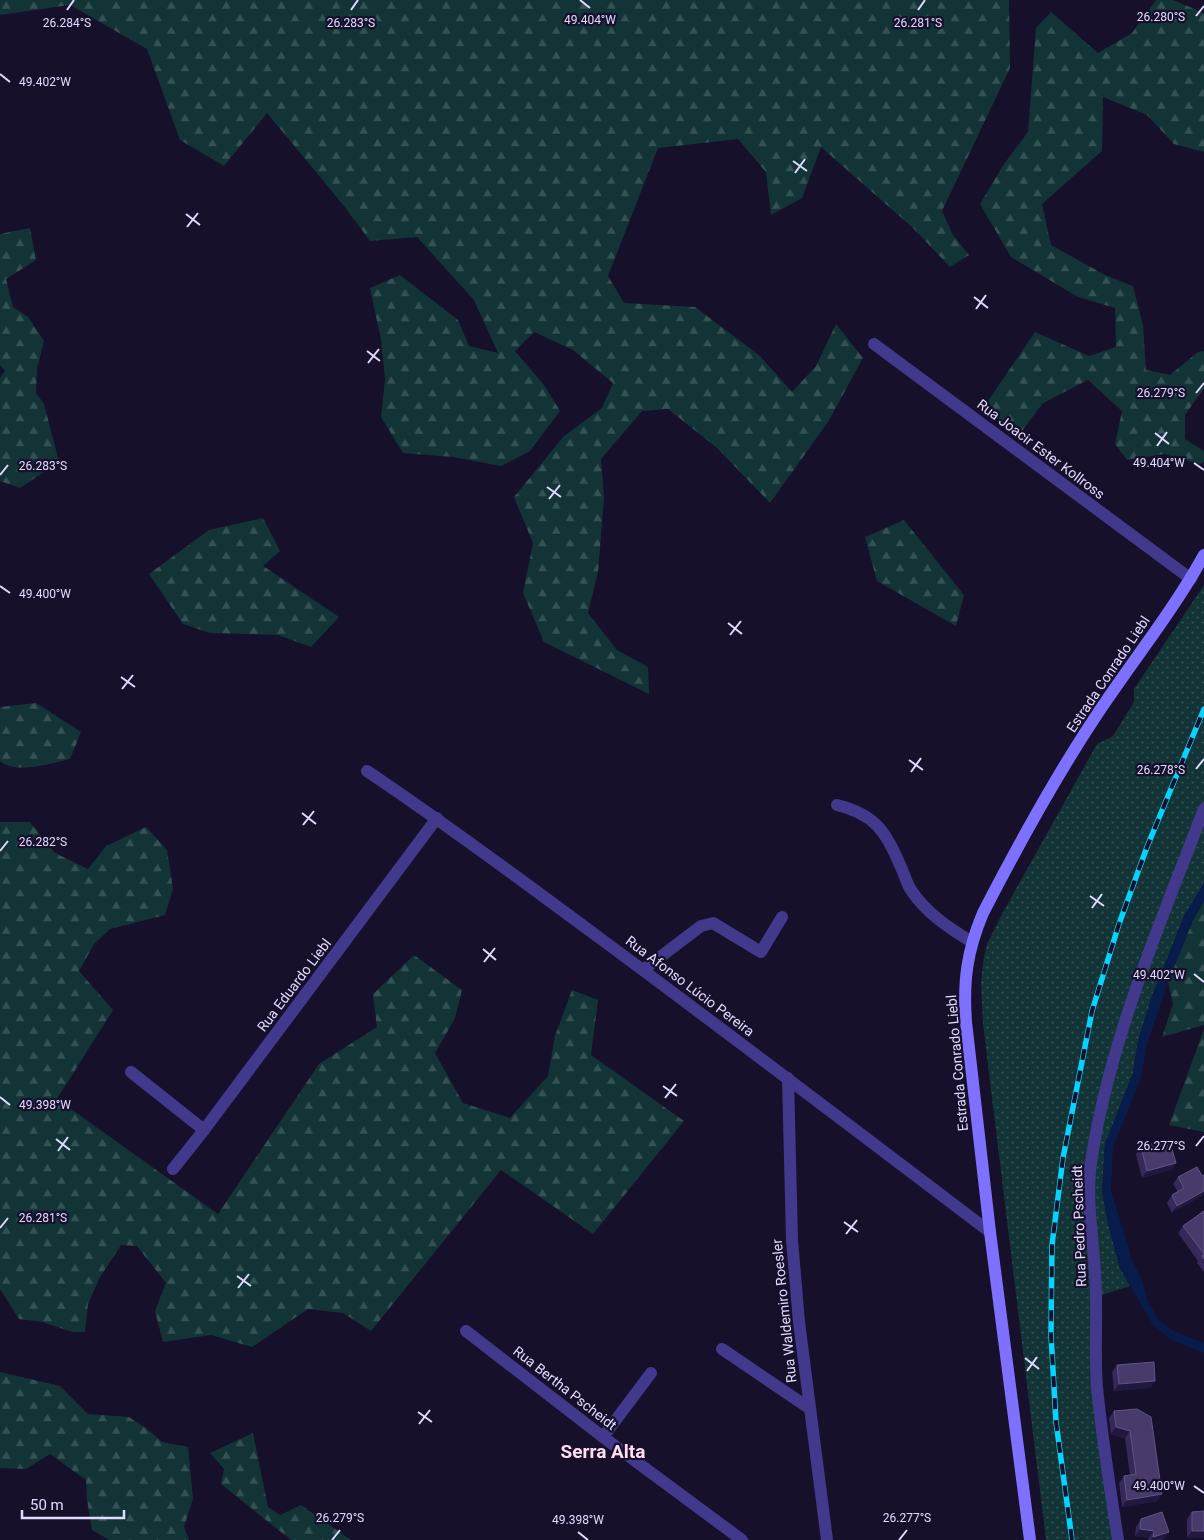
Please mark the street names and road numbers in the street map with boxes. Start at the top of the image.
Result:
street label: Rua Joacir Ester Kollross [974,396,1108,502]
street label: Estrada Conrado Liebl [1063,613,1153,735]
street label: Rua Afonso Lúcio Pereira [623,932,757,1040]
street label: Rua Eduardo Liebl [254,935,334,1035]
street label: Estrada Conrado Liebl [943,994,971,1132]
street label: Rua Pedro Pscheidt [1069,1164,1089,1287]
street label: Rua Waldemiro Roesler [768,1238,800,1384]
street label: Rua Bertha Pscheidt [510,1343,620,1433]

